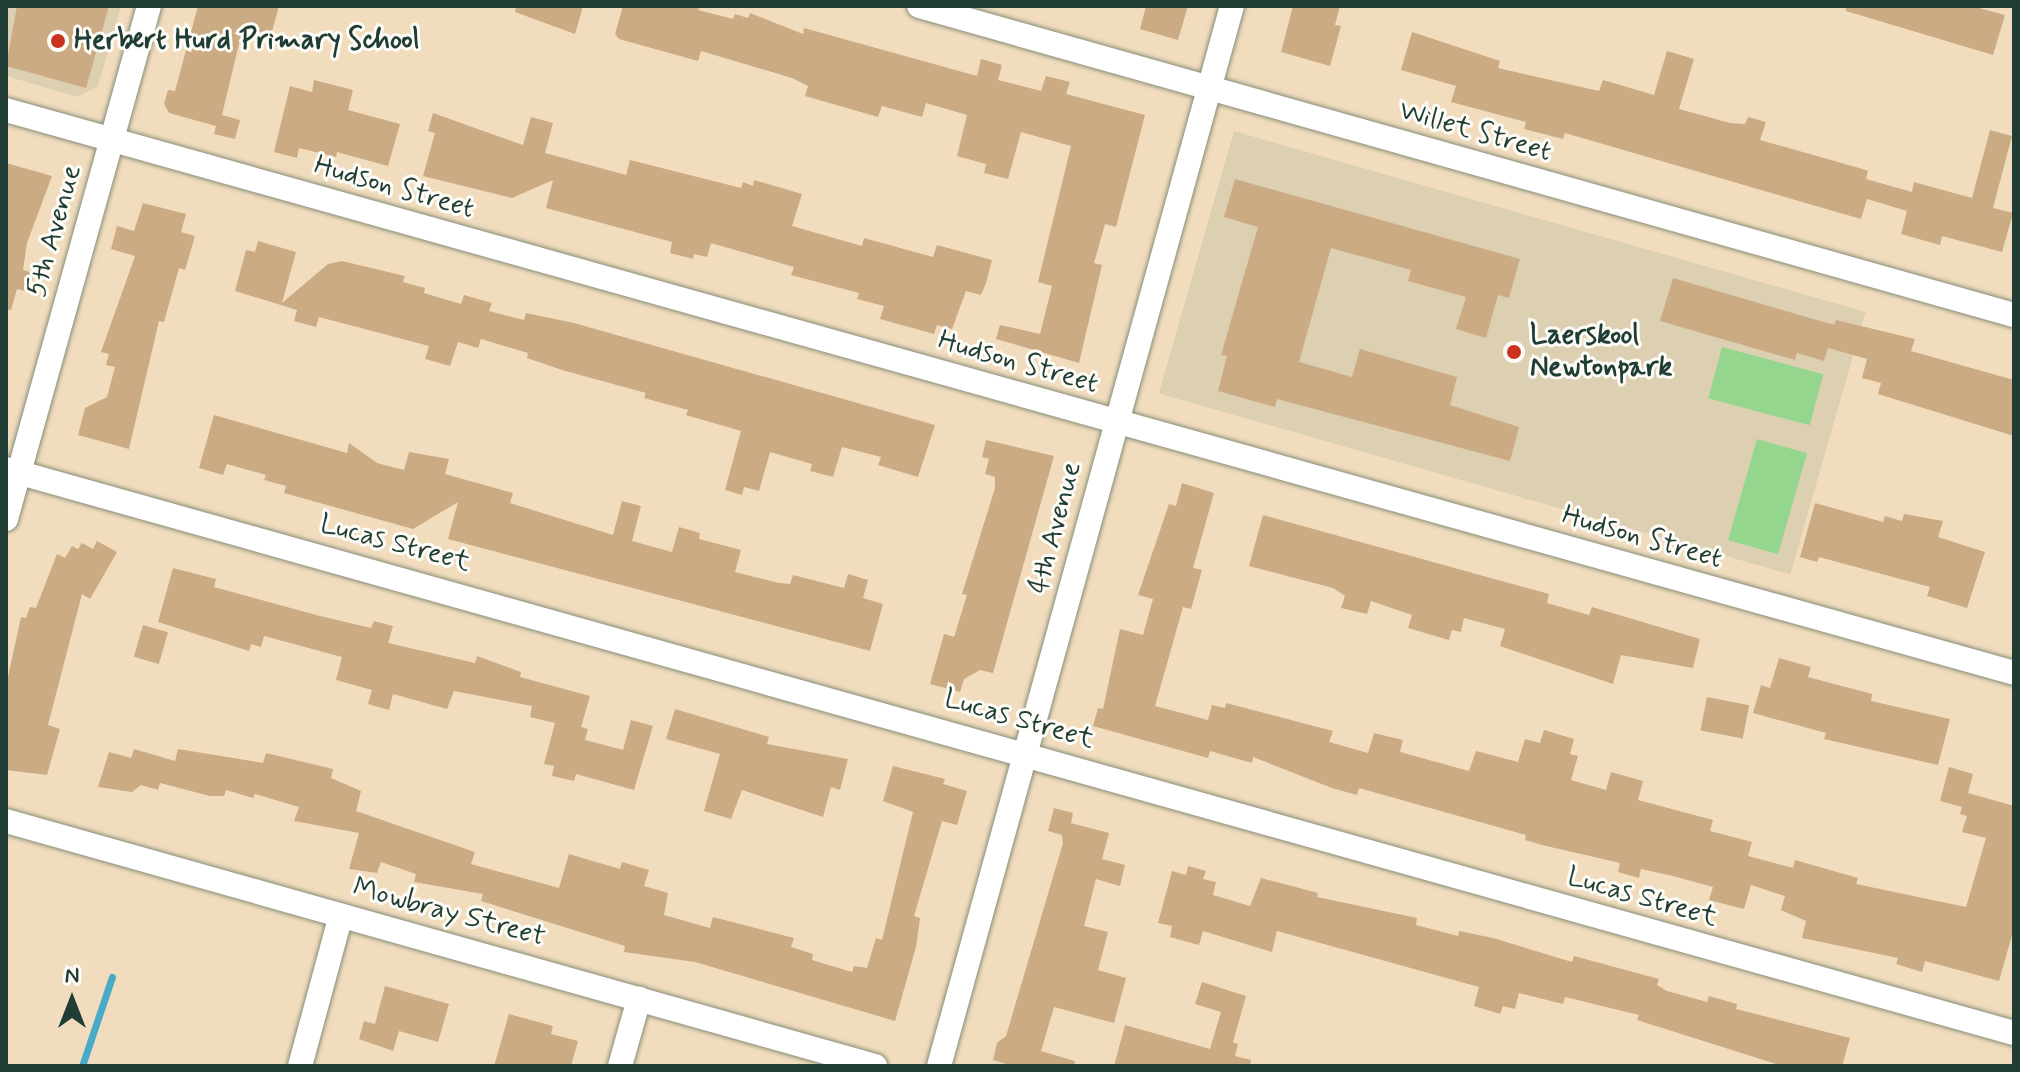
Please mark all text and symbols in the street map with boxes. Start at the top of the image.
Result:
place label: Herbert Hurd Primary School [74,24,424,58]
marker: Herbert Hurd Primary School [49,32,67,50]
street label: Willet Street [1393,94,1557,170]
street label: Hudson Street [308,149,480,227]
street label: 5th Avenue [20,161,90,301]
place label: Laerskool Newtonpark [1530,319,1672,385]
street label: Hudson Street [932,324,1104,402]
marker: Laerskool Newtonpark [1505,343,1523,361]
street label: 4th Avenue [1022,458,1090,598]
street label: Hudson Street [1556,499,1728,577]
street label: Lucas Street [316,508,474,580]
street label: Lucas Street [940,683,1098,757]
street label: Lucas Street [1563,861,1721,935]
street label: Mowbray Street [350,871,548,955]
north arrow [32,960,112,1040]
text: N [65,962,79,990]

